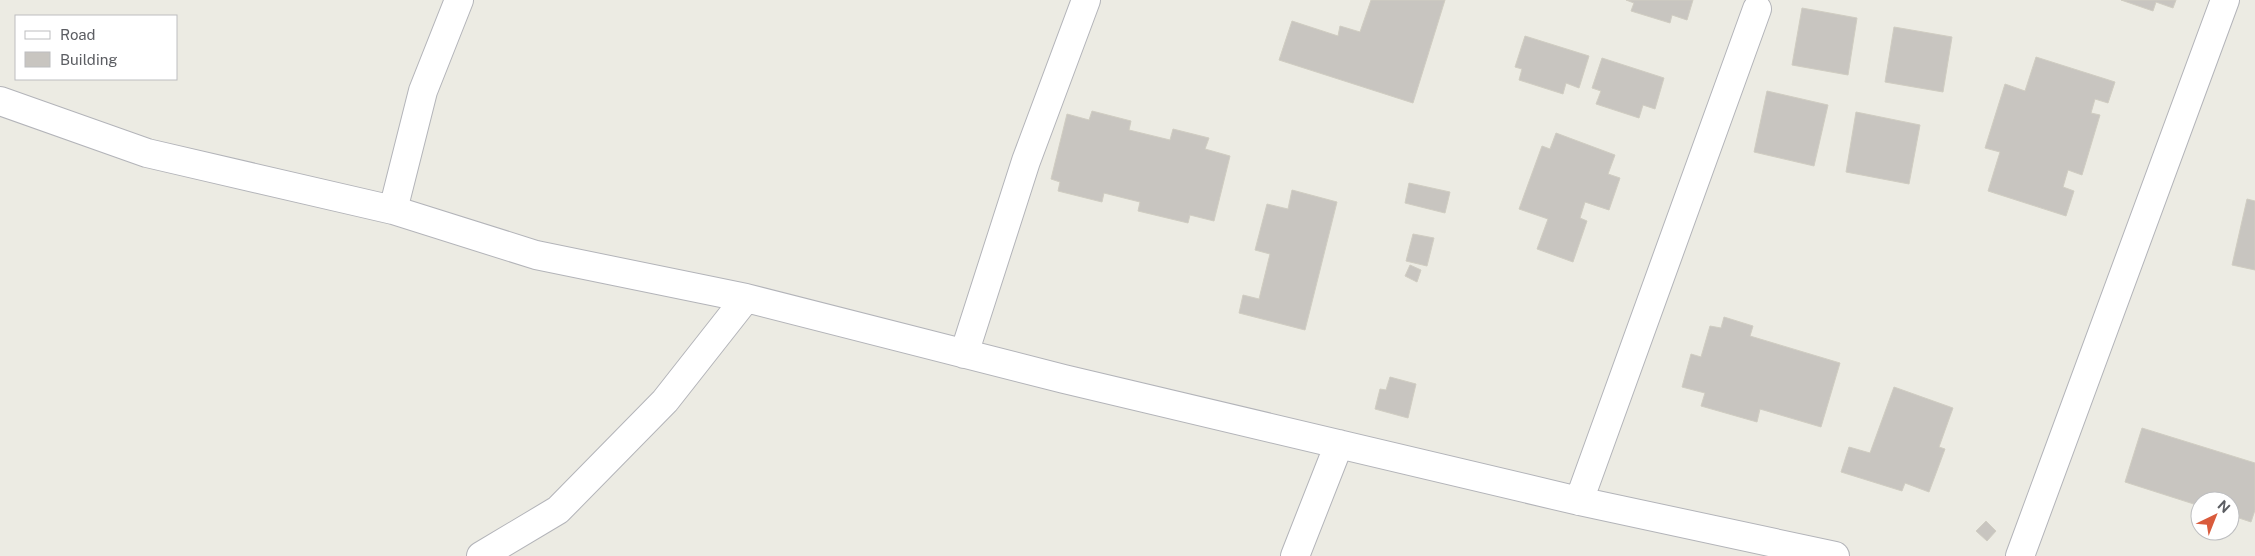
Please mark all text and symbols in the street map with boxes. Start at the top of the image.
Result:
legend [15,15,178,80]
text: Road [60,26,96,43]
text: Building [60,51,118,68]
north arrow [2190,491,2240,541]
text: N [2214,497,2233,516]

